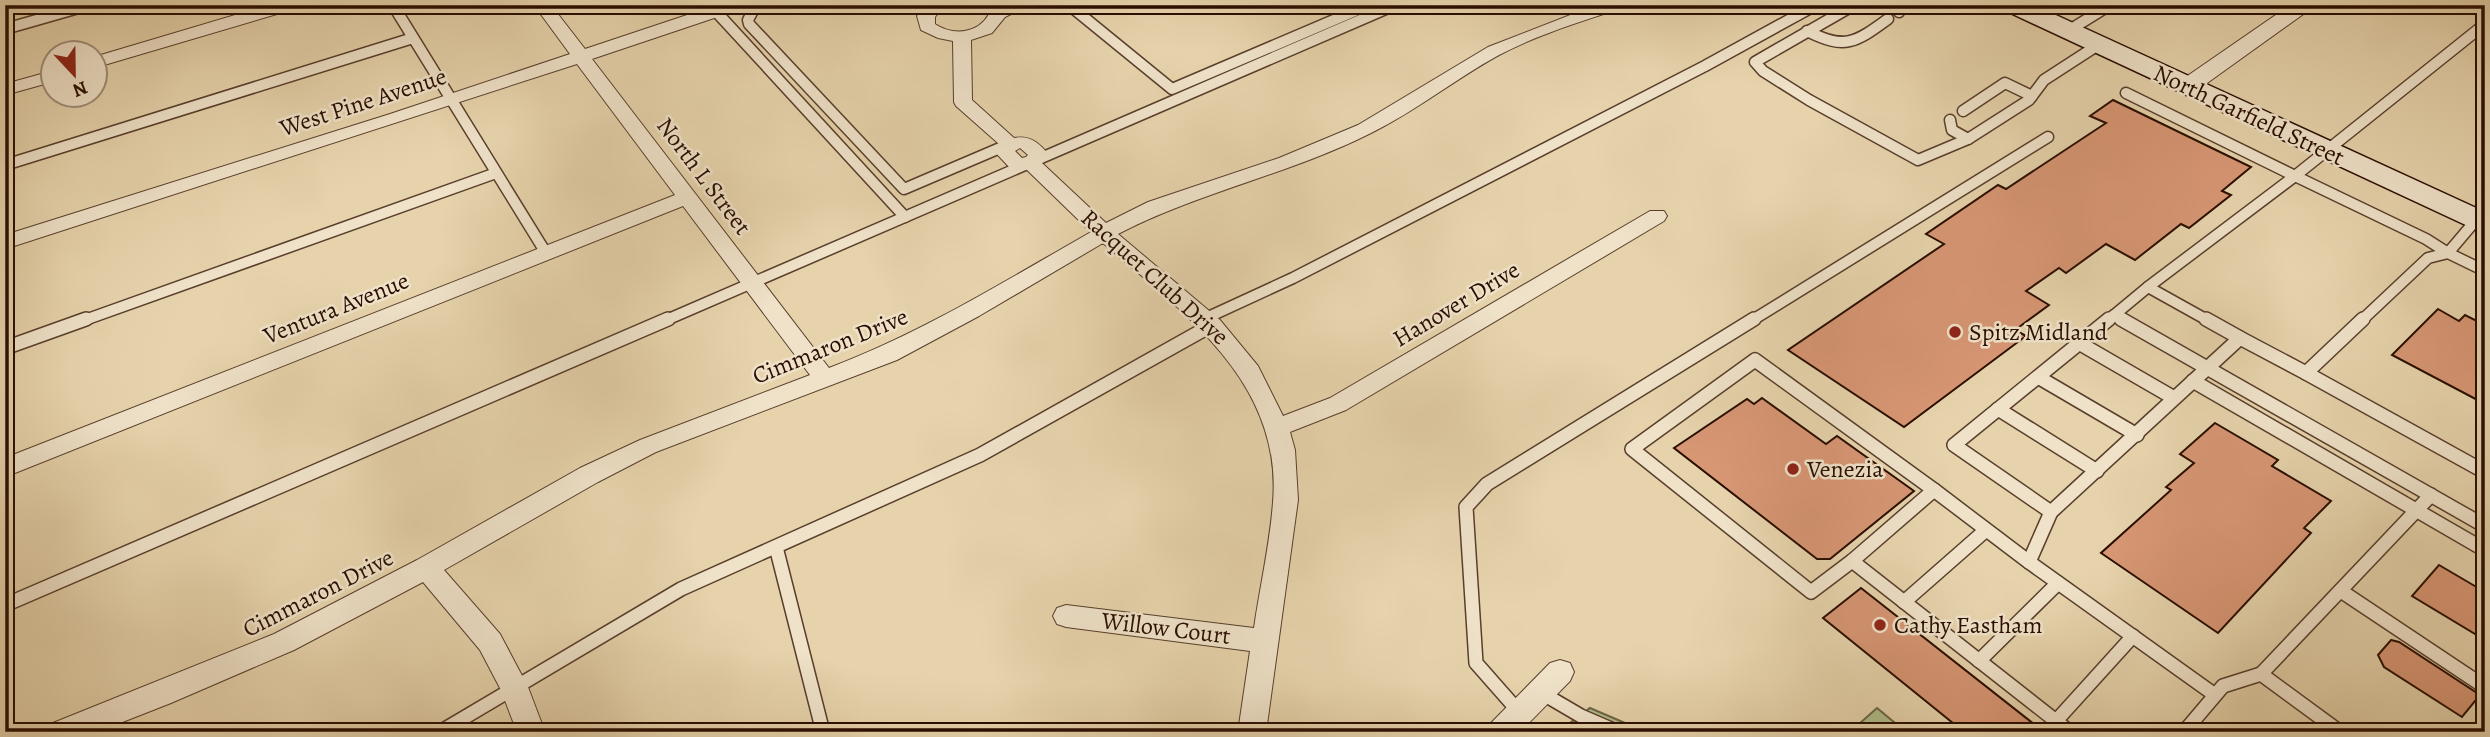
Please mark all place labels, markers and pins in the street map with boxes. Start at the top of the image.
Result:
place label: Spitz Midland [1969,316,2108,348]
marker: Spitz Midland [1947,324,1963,340]
place label: Venezia [1806,453,1884,485]
marker: Venezia [1785,461,1801,477]
place label: Cathy Eastham [1894,609,2042,641]
marker: Cathy Eastham [1872,617,1888,633]

